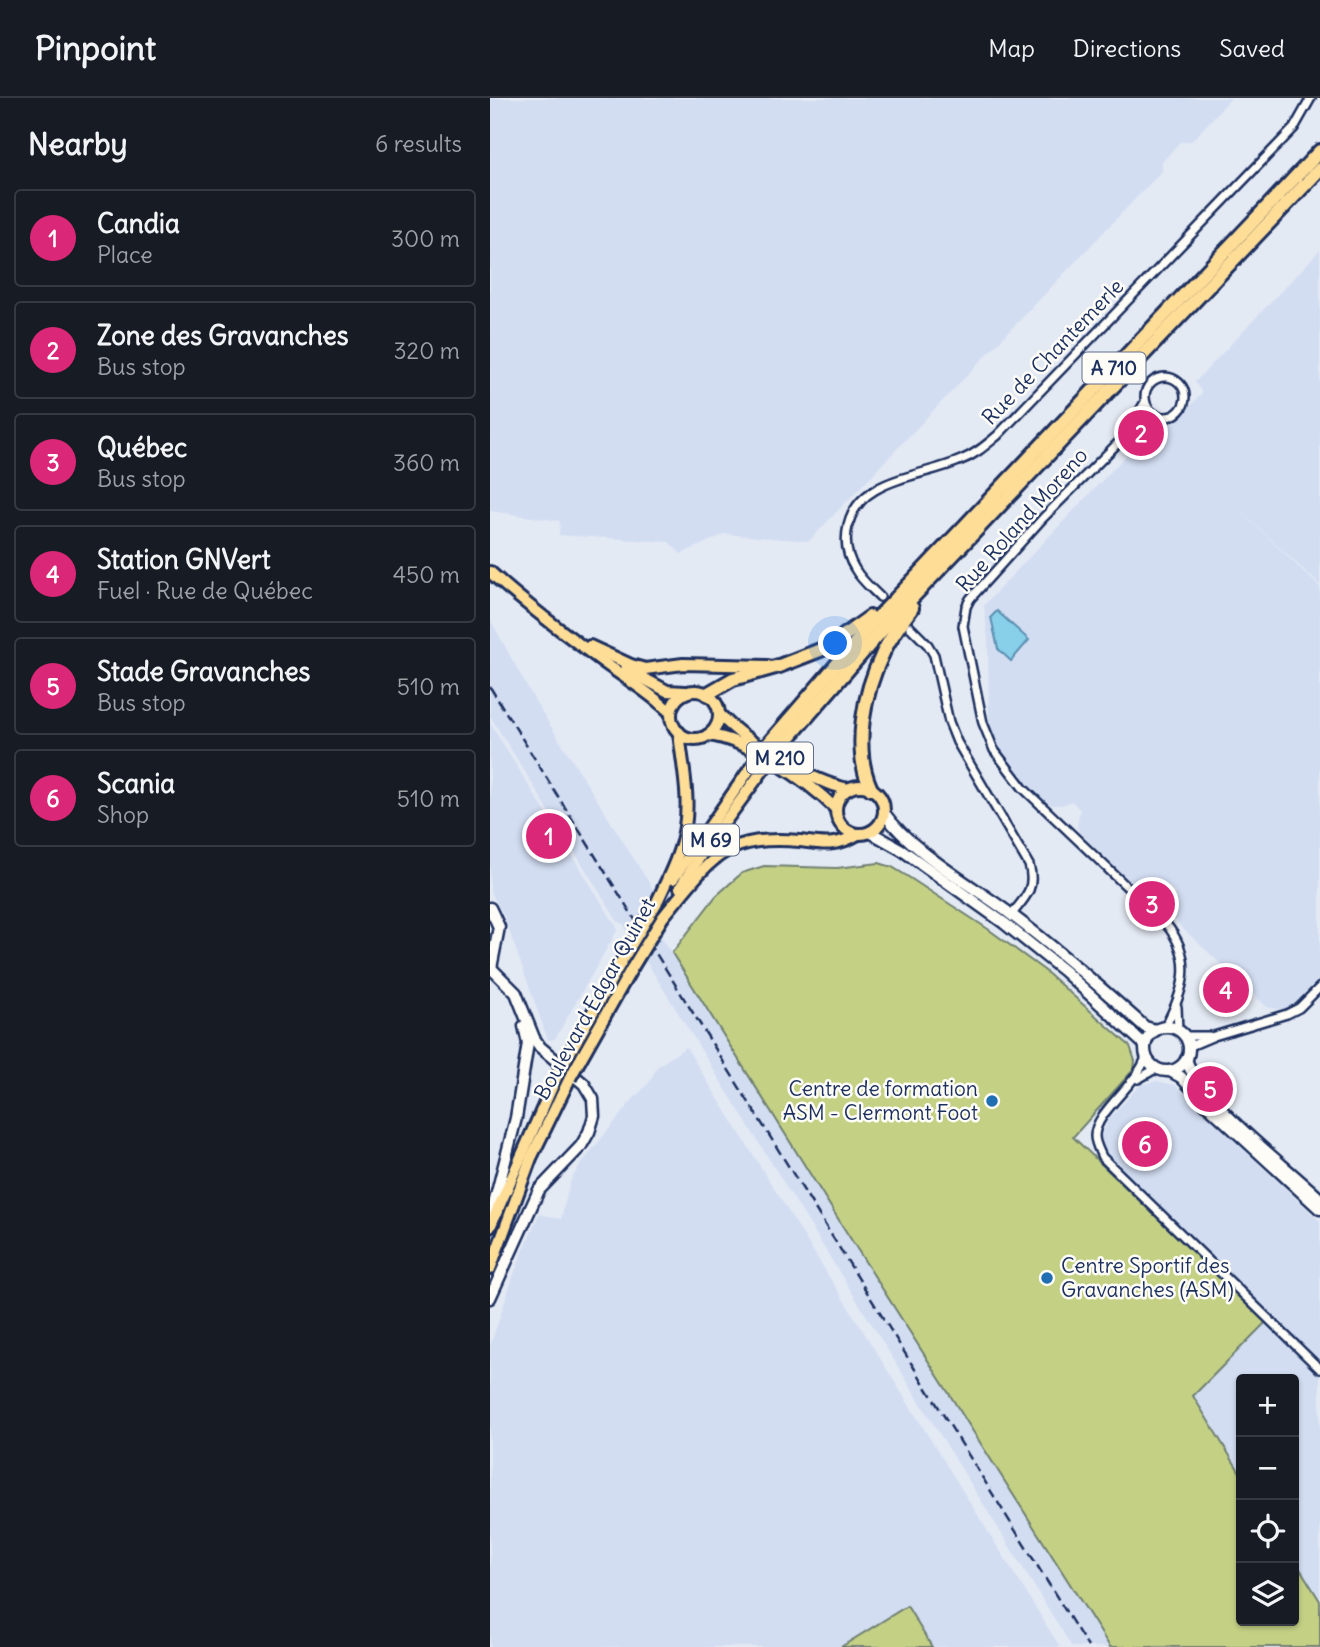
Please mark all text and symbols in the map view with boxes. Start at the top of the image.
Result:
text: Pinpoint [35,27,156,69]
text: Map [988,33,1035,63]
text: Directions [1073,33,1181,63]
text: Saved [1219,33,1285,63]
text: Nearby [28,125,128,163]
text: 6 results [375,129,462,158]
text: Candia [97,207,180,240]
text: 1 [48,224,58,253]
text: 300 m [391,224,460,253]
text: Place [97,240,153,269]
street label: Rue de Chantemerle [976,273,1129,430]
text: Zone des Gravanches [97,319,349,352]
text: 2 [47,336,59,365]
text: 320 m [394,336,460,365]
text: Bus stop [97,352,186,381]
road number: A 710 [1082,352,1146,384]
pin: 2 [1118,407,1164,459]
text: Québec [97,431,187,464]
street label: Rue Roland Moreno [950,442,1093,597]
text: 3 [46,448,60,477]
text: 360 m [393,448,460,477]
text: Bus stop [97,464,186,493]
text: Station GNVert [97,543,270,576]
text: 4 [46,560,60,589]
text: 450 m [393,560,460,589]
text: Fuel · Rue de Québec [97,576,313,605]
your location [818,626,852,660]
text: Stade Gravanches [97,655,310,688]
text: 5 [46,672,60,701]
text: 510 m [397,672,460,701]
text: Bus stop [97,688,186,717]
road number: M 210 [747,743,813,774]
text: Scania [97,767,175,800]
text: 6 [46,784,60,813]
text: 510 m [397,784,460,813]
text: Shop [97,800,149,829]
pin: 1 [526,810,572,862]
road number: M 69 [683,824,739,856]
pin: 3 [1129,878,1175,930]
street label: Boulevard Edgar Quinet [528,893,661,1104]
pin: 4 [1203,964,1249,1016]
pin: 5 [1187,1063,1233,1115]
place label: Centre de formation ASM - Clermont Foot [783,1075,978,1126]
marker: Centre de formation ASM - Clermont Foot [984,1093,1000,1109]
pin: 6 [1122,1118,1168,1170]
place label: Centre Sportif des Gravanches (ASM) [1061,1252,1234,1303]
marker: Centre Sportif des Gravanches (ASM) [1039,1270,1055,1286]
map controls [1236,1374,1299,1626]
button: + [1236,1374,1299,1437]
button: − [1236,1437,1299,1500]
button: locate [1236,1500,1299,1563]
button: layers [1236,1563,1299,1626]

